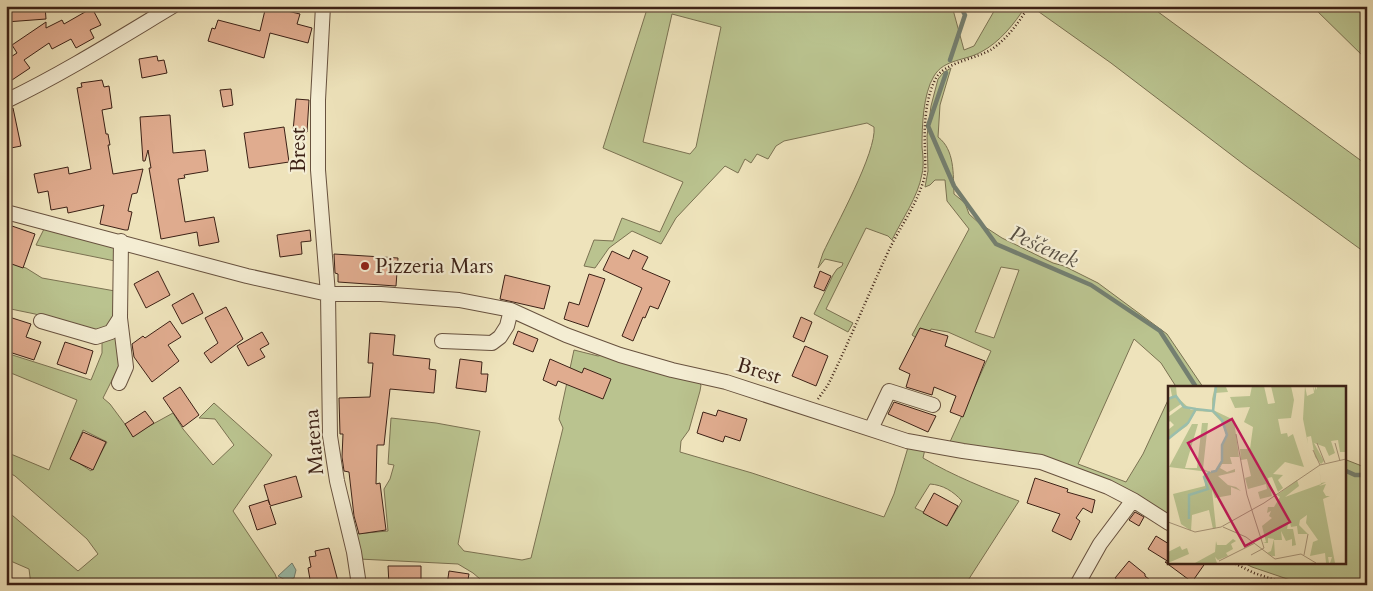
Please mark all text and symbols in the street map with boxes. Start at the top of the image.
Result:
street label: Brest [284,127,313,173]
water label: Peščenek [1005,219,1083,276]
place label: Pizzeria Mars [375,252,493,281]
marker: Pizzeria Mars [359,260,371,272]
street label: Brest [733,351,785,392]
inset map [1168,386,1346,564]
street label: Matena [297,408,331,476]

